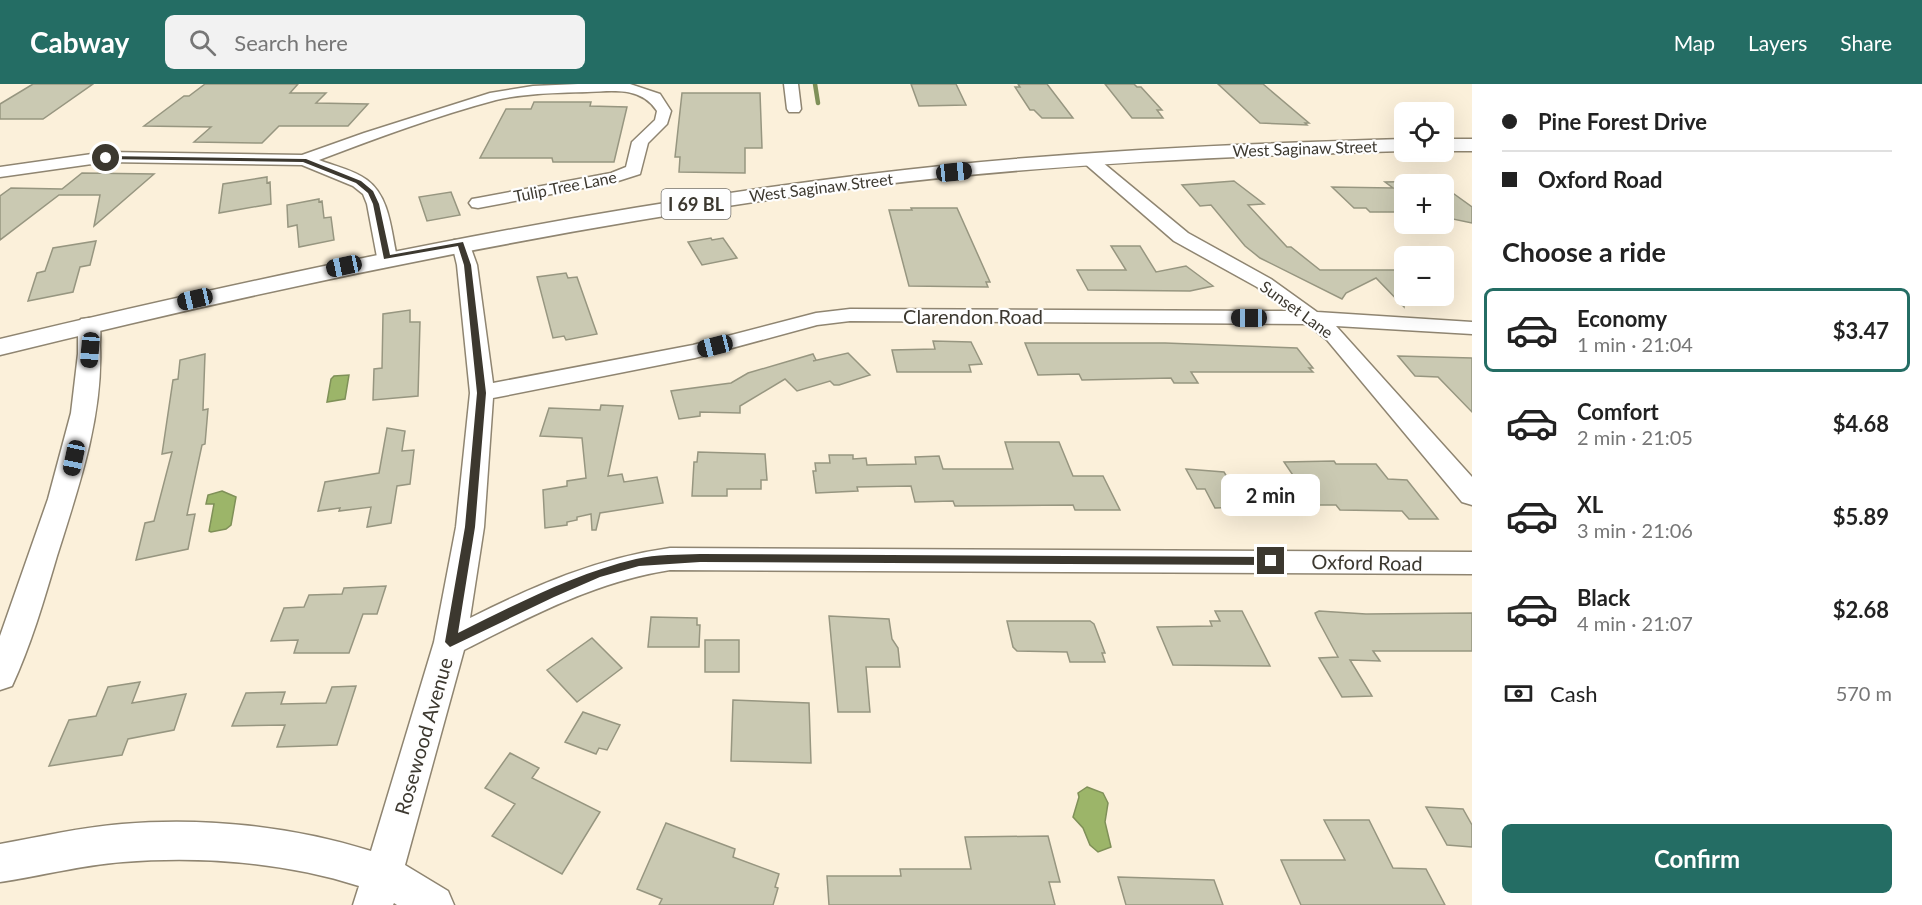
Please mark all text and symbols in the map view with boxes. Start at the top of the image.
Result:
search box [165,15,585,69]
text: Cabway [30,25,129,59]
icon: search [186,26,219,59]
text: Search here [234,29,348,56]
text: Map [1674,30,1715,55]
text: Layers [1748,30,1807,55]
text: Share [1840,30,1892,55]
map controls [1394,102,1454,306]
button: locate [1394,102,1454,162]
text: Pine Forest Drive [1538,108,1707,135]
street label: West Saginaw Street [1232,136,1378,160]
route start [92,144,119,171]
car [935,161,973,183]
text: Oxford Road [1538,166,1663,193]
street label: Tulip Tree Lane [512,167,618,205]
street label: West Saginaw Street [748,169,894,205]
button: + [1394,174,1454,234]
road number: I 69 BL [662,189,730,219]
text: Choose a ride [1502,235,1666,268]
button: − [1394,246,1454,306]
car [325,253,363,279]
street label: Sunset Lane [1257,276,1337,342]
car [175,286,215,312]
icon: car [1505,303,1559,357]
street label: Clarendon Road [903,304,1043,328]
text: Economy [1577,305,1667,332]
car [1231,309,1267,327]
text: $3.47 [1833,317,1889,344]
car [79,331,101,369]
text: 1 min · 21:04 [1577,332,1693,356]
car [695,333,735,359]
icon: car [1505,396,1559,450]
text: Comfort [1577,398,1659,425]
text: $4.68 [1833,410,1889,437]
text: 2 min · 21:05 [1577,425,1693,449]
car [61,439,87,477]
callout: 2 min [1222,474,1320,516]
text: 2 min [1246,483,1295,507]
icon: car [1505,489,1559,543]
text: XL [1577,491,1603,518]
text: $5.89 [1833,503,1889,530]
text: 3 min · 21:06 [1577,518,1693,542]
route end [1257,547,1284,574]
street label: Oxford Road [1311,549,1423,575]
icon: car [1505,582,1559,636]
text: Black [1577,584,1630,611]
text: $2.68 [1833,596,1889,623]
text: 4 min · 21:07 [1577,611,1693,635]
street label: Rosewood Avenue [389,655,457,817]
icon: cash [1502,677,1535,710]
text: Cash [1550,680,1597,707]
text: 570 m [1836,681,1892,705]
button: Confirm [1502,824,1892,893]

